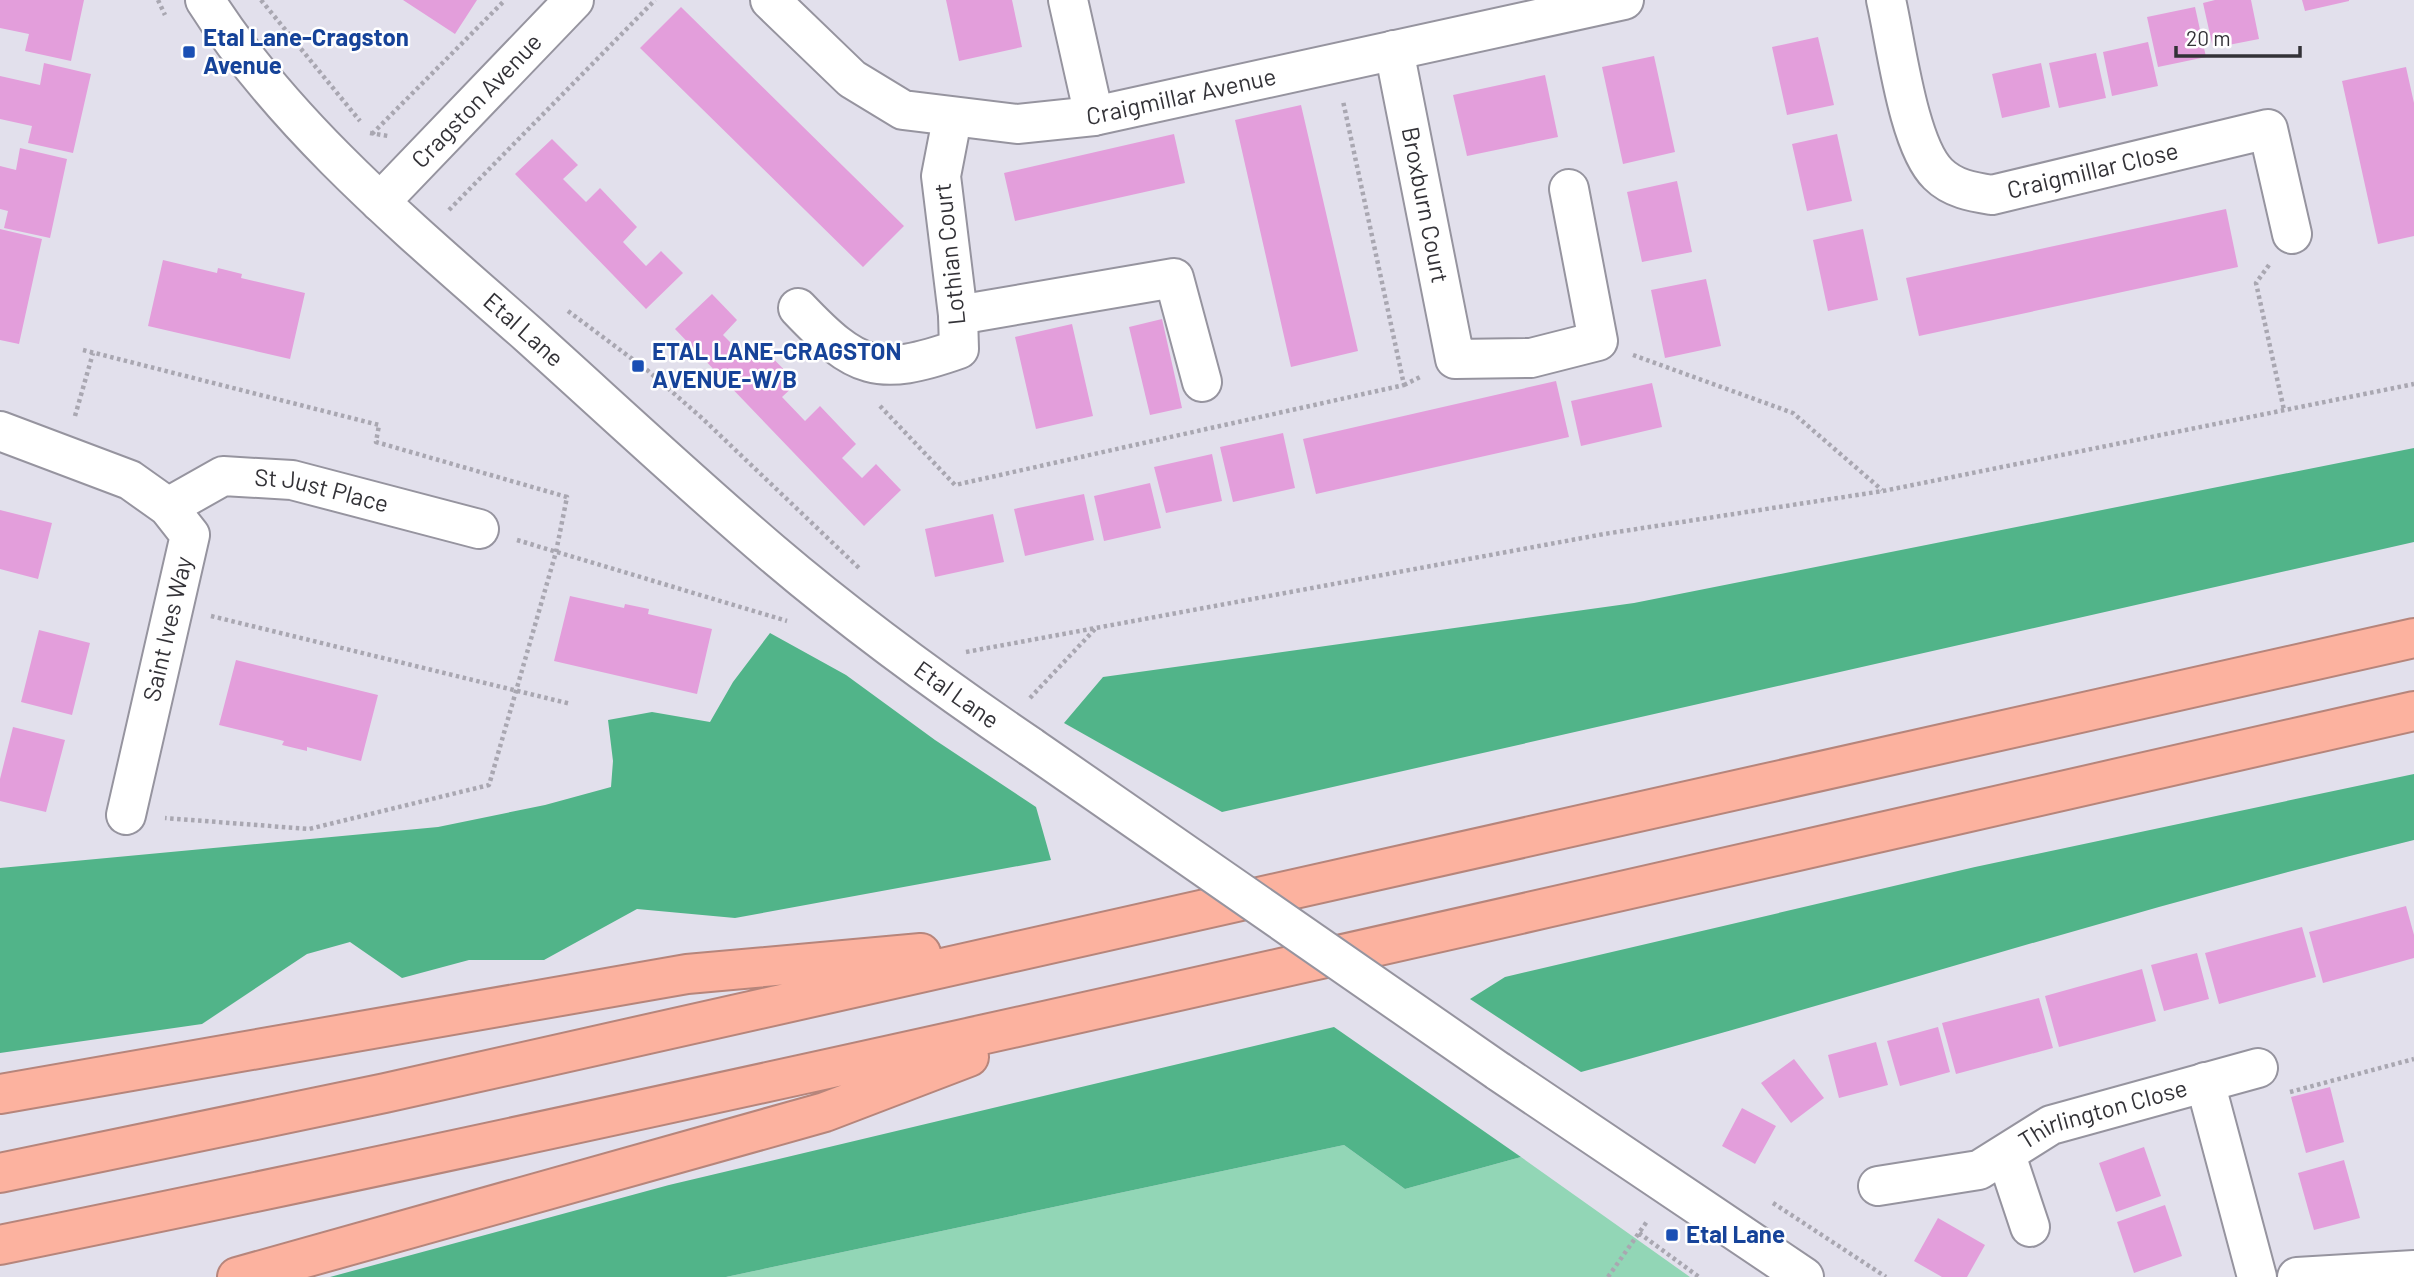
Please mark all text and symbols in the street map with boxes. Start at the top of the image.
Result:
scale bar [2176,14,2300,58]
place label: Etal Lane-Cragston Avenue [203,22,409,79]
text: 20 m [2186,25,2231,50]
street label: Cragston Avenue [405,27,547,173]
marker: Etal Lane-Cragston Avenue [181,44,197,60]
street label: Craigmillar Avenue [1085,61,1279,130]
street label: Broxburn Court [1396,124,1456,285]
street label: Craigmillar Close [2004,135,2181,204]
street label: Lothian Court [927,182,970,327]
street label: Etal Lane [478,286,570,372]
place label: ETAL LANE-CRAGSTON AVENUE-W/B [652,336,901,393]
marker: ETAL LANE-CRAGSTON AVENUE-W/B [630,358,646,374]
street label: St Just Place [254,462,392,518]
street label: Saint Ives Way [136,553,197,704]
street label: Etal Lane [909,654,1005,734]
street label: Thirlington Close [2013,1072,2190,1155]
place label: Etal Lane [1686,1219,1785,1248]
marker: Etal Lane [1664,1227,1680,1243]

